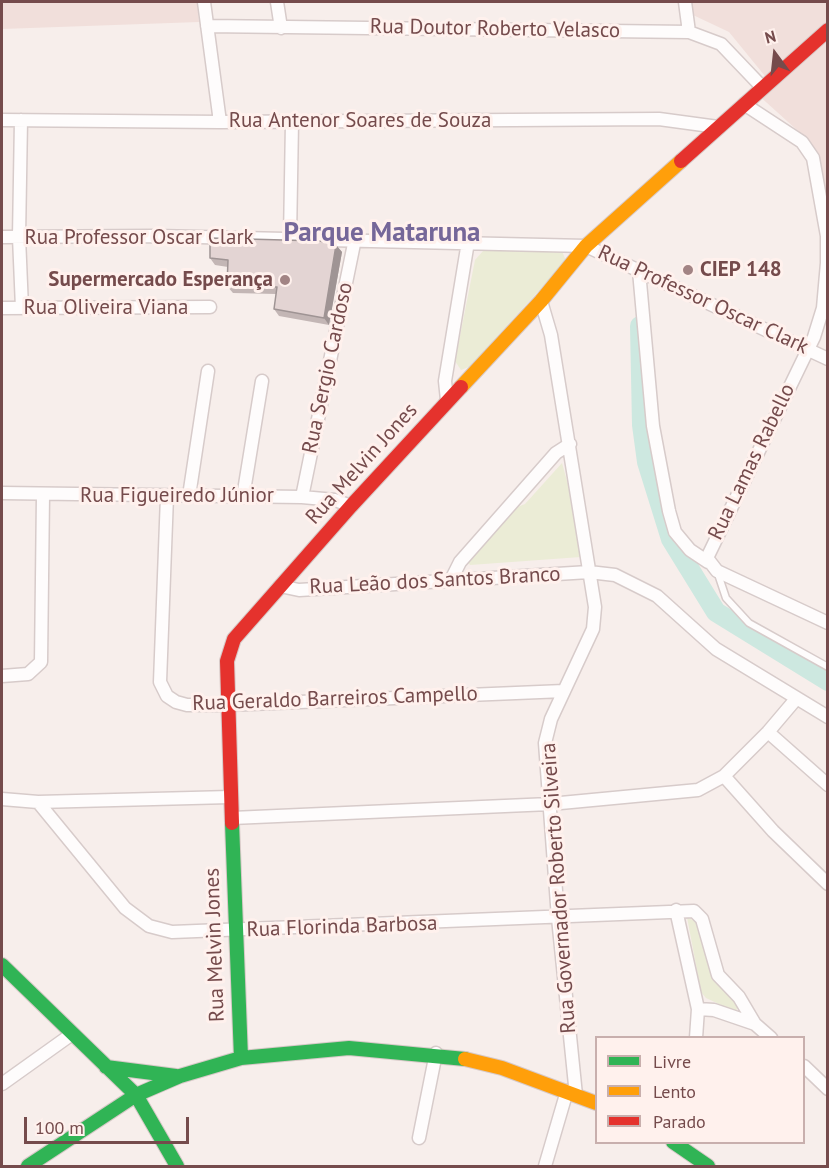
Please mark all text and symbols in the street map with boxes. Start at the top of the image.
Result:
street label: Rua Doutor Roberto Velasco [370,14,620,44]
north arrow [745,24,805,84]
text: N [763,26,778,48]
street label: Rua Antenor Soares de Souza [229,108,491,134]
district label: Parque Mataruna [284,217,480,249]
street label: Rua Professor Oscar Clark [24,225,254,251]
street label: Rua Professor Oscar Clark [594,240,812,360]
place label: CIEP 148 [700,257,782,283]
marker: CIEP 148 [681,263,695,277]
place label: Supermercado Esperança [48,267,273,293]
marker: Supermercado Esperança [278,273,292,287]
street label: Rua Sergio Cardoso [298,280,358,456]
street label: Rua Oliveira Viana [24,295,188,321]
street label: Rua Lamas Rabello [703,380,801,544]
street label: Rua Melvin Jones [301,398,423,530]
street label: Rua Figueiredo Júnior [80,483,274,509]
street label: Rua Leão dos Santos Branco [309,562,561,600]
street label: Rua Geraldo Barreiros Campello [192,681,478,717]
street label: Rua Governador Roberto Silveira [536,742,582,1034]
street label: Rua Melvin Jones [200,867,230,1023]
street label: Rua Florinda Barbosa [246,911,438,943]
legend [595,1036,805,1144]
text: Livre [653,1050,691,1073]
text: Lento [653,1080,696,1103]
scale bar [27,1105,192,1143]
text: Parado [653,1110,706,1133]
text: 100 m [35,1116,84,1139]

